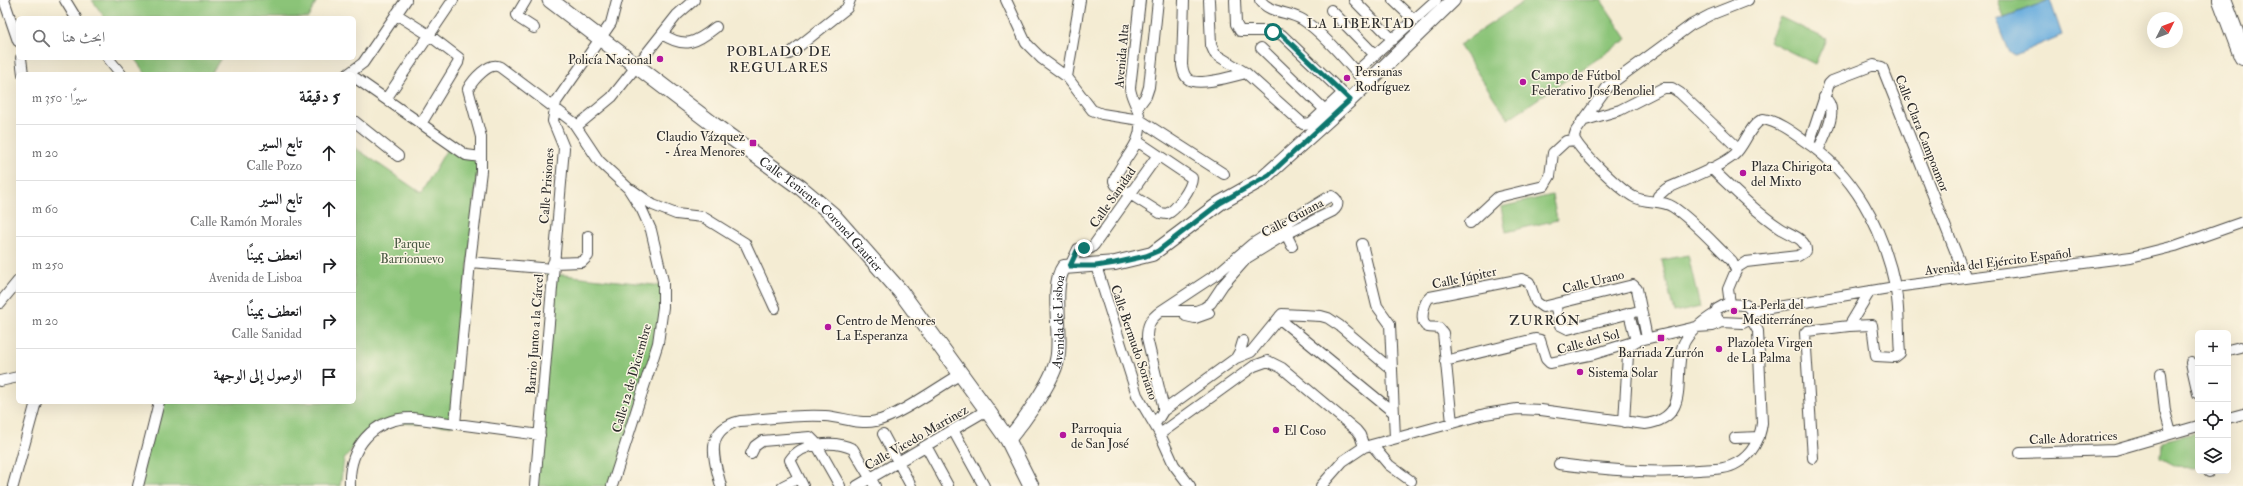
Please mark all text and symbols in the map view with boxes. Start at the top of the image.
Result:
north arrow [2147,12,2183,48]
district label: LA LIBERTAD [1307,15,1415,32]
search box [16,16,356,60]
street label: Avenida Alta [1111,23,1133,90]
route start [1264,23,1282,41]
icon: search [30,27,52,49]
text: ابحث هنا [62,28,105,47]
district label: POBLADO DE REGULARES [727,43,831,76]
place label: Policía Nacional [568,52,653,68]
marker: Policía Nacional [655,54,665,64]
place label: Persianas Rodríguez [1355,64,1411,95]
place label: Campo de Fútbol Federativo José Benoliel [1531,68,1655,99]
street label: Calle Clara Campoamor [1890,72,1953,195]
marker: Persianas Rodríguez [1342,73,1352,83]
marker: Campo de Fútbol Federativo José Benoliel [1518,77,1528,87]
text: 5 دقيقة [299,86,340,107]
text: سيرًا · 350 m [32,90,87,106]
place label: Claudio Vázquez - Área Menores [656,129,746,160]
text: تابع السير [260,134,302,153]
marker: Claudio Vázquez - Área Menores [748,138,758,148]
icon: ahead [318,142,340,164]
text: 20 m [32,145,58,161]
street label: Calle Prisiones [536,147,558,225]
street label: Calle Teniente Coronel Gautier [756,153,886,275]
text: Calle Pozo [246,158,302,174]
place label: Plaza Chirigota del Mixto [1751,159,1833,190]
street label: Calle Sanidad [1086,164,1140,231]
marker: Plaza Chirigota del Mixto [1738,168,1748,178]
text: تابع السير [260,190,302,209]
street label: Calle Guiana [1259,195,1327,241]
icon: ahead [318,198,340,220]
text: 60 m [32,201,58,217]
text: Calle Ramón Morales [190,214,302,230]
park label: Parque Barrionuevo [380,236,444,267]
route end [1075,239,1093,257]
street label: Avenida del Ejército Español [1923,245,2073,280]
text: انعطف يمينًا [247,246,302,265]
icon: right [318,254,340,276]
text: 250 m [32,257,64,273]
street label: Calle Júpiter [1430,263,1498,294]
street label: Calle Urano [1561,267,1626,297]
text: Avenida de Lisboa [209,270,302,286]
street label: Barrio Junto a la Cárcel [523,273,547,395]
street label: Avenida de Lisboa [1048,273,1069,371]
street label: Calle Bermudo Soriano [1107,283,1161,402]
place label: La Perla del Mediterráneo [1742,297,1813,328]
text: انعطف يمينًا [247,302,302,321]
marker: La Perla del Mediterráneo [1729,306,1739,316]
icon: right [318,310,340,332]
district label: ZURRÓN [1509,312,1581,329]
text: 20 m [32,313,58,329]
place label: Centro de Menores La Esperanza [836,313,936,345]
street label: Calle 12 de Diciembre [609,321,655,435]
marker: Centro de Menores La Esperanza [823,322,833,332]
text: Calle Sanidad [232,326,302,342]
street label: Calle del Sol [1555,326,1622,358]
map controls [2195,330,2231,474]
button: + [2195,330,2231,366]
marker: Barriada Zurrón [1656,333,1666,343]
place label: Plazoleta Virgen de La Palma [1727,335,1813,366]
marker: Plazoleta Virgen de La Palma [1714,344,1724,354]
place label: Barriada Zurrón [1618,345,1704,361]
place label: Sistema Solar [1588,365,1658,381]
text: الوصول إلى الوجهة [214,366,302,385]
icon: arrive [318,366,340,388]
button: − [2195,366,2231,402]
marker: Sistema Solar [1575,367,1585,377]
street label: Calle Vicedo Martinez [862,401,972,474]
button: locate [2195,402,2231,438]
place label: Parroquia de San José [1071,421,1129,452]
place label: El Coso [1284,423,1326,439]
marker: El Coso [1271,425,1281,435]
street label: Calle Adoratrices [2029,428,2118,448]
marker: Parroquia de San José [1058,430,1068,440]
button: layers [2195,438,2231,474]

